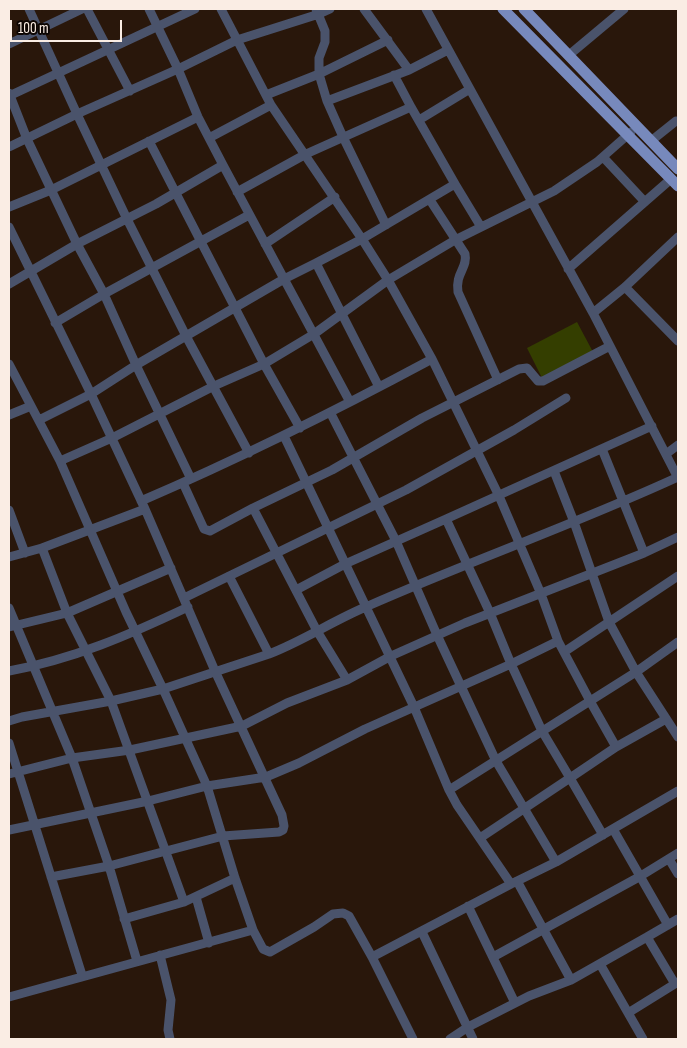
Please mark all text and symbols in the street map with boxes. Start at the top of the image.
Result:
scale bar [12,10,125,42]
text: 100 m [18,19,49,38]

